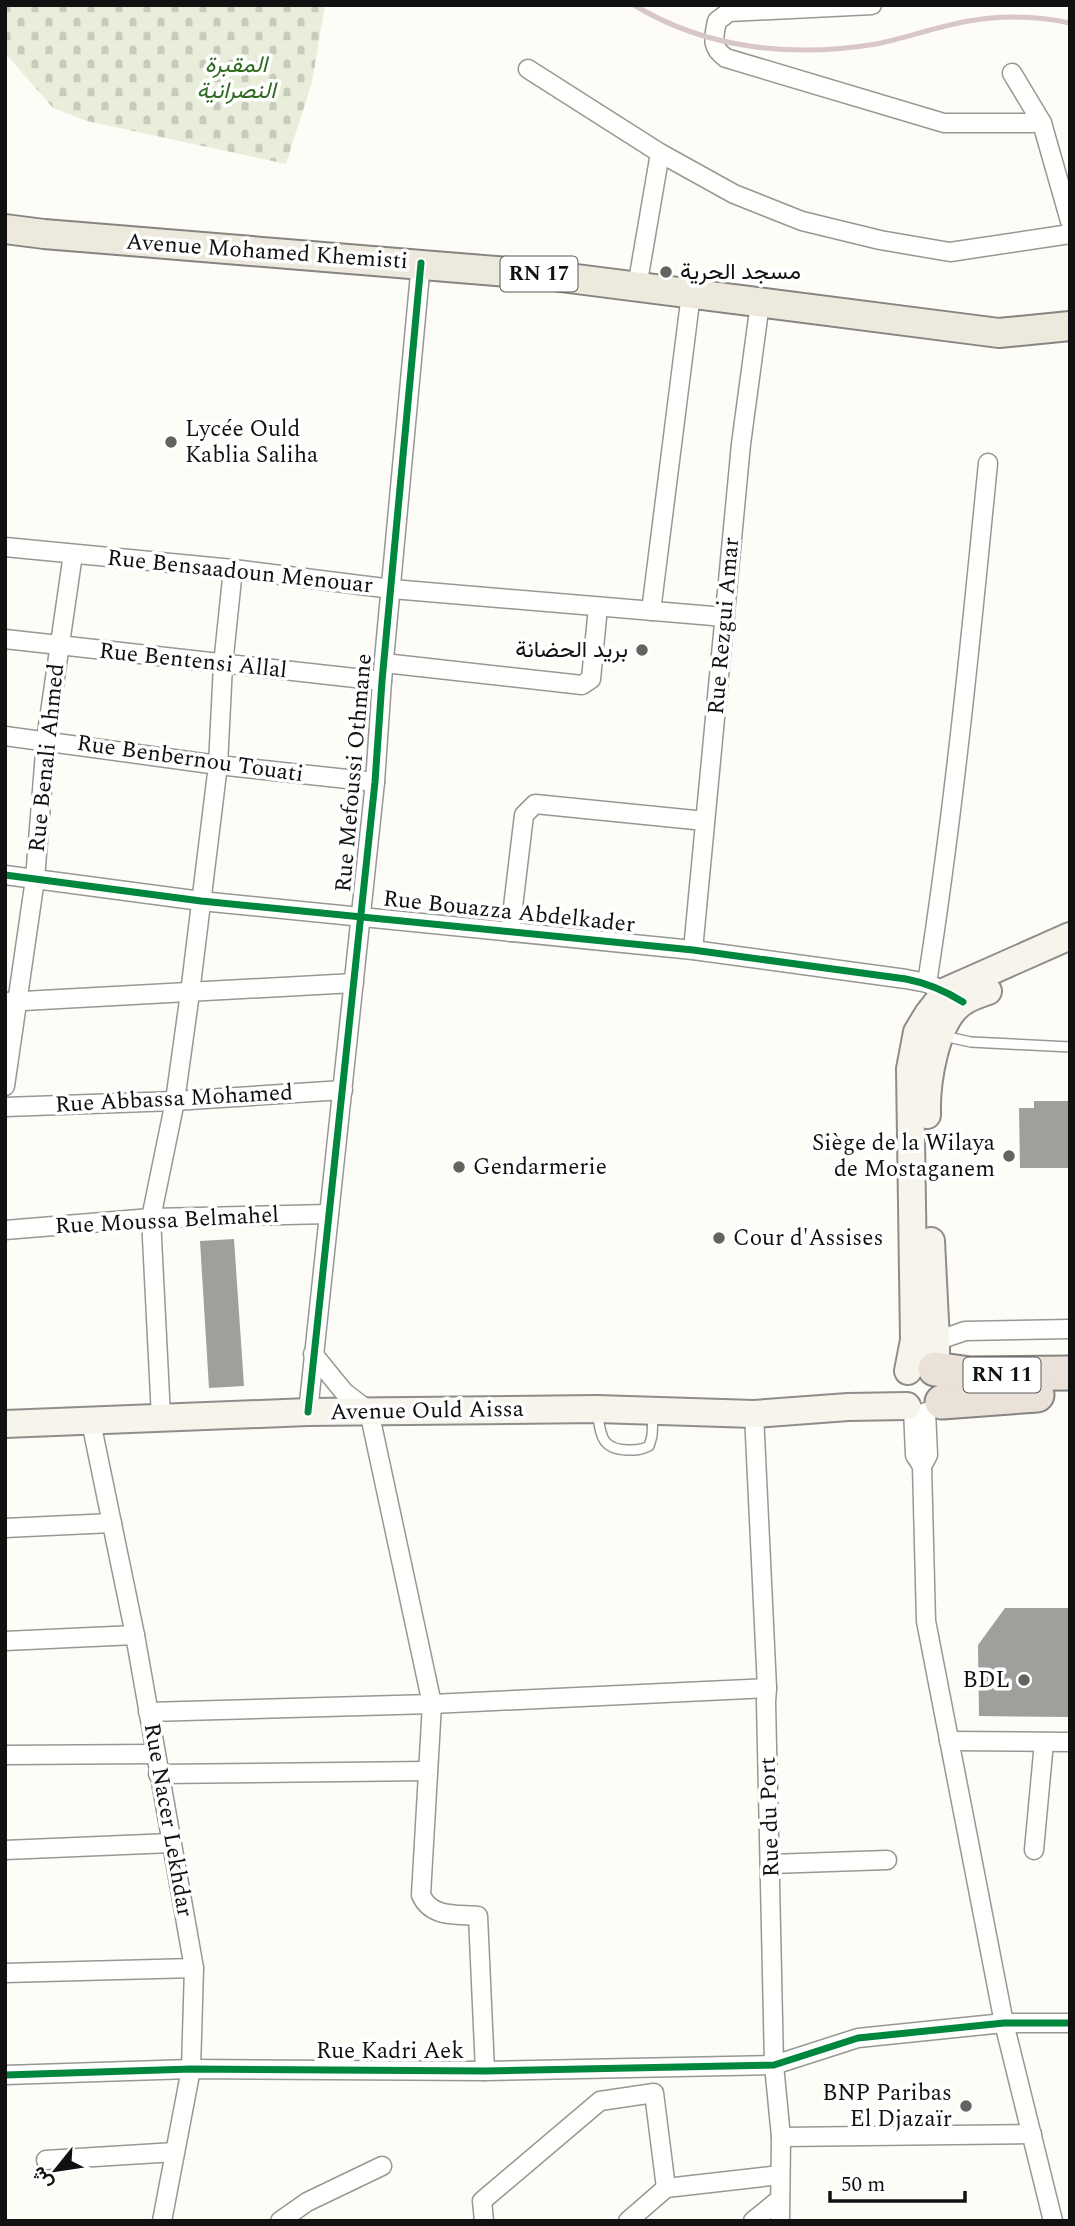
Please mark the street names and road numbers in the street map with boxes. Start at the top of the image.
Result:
street label: Avenue Mohamed Khemisti [125,225,409,279]
road number: RN 17 [500,256,578,292]
street label: Rue Rezgui Amar [699,536,749,716]
street label: Rue Bensaadoun Menouar [105,541,375,603]
street label: Rue Bentensi Allal [97,634,289,688]
street label: Rue Mefoussi Othmane [326,652,382,894]
street label: Rue Benali Ahmed [20,662,74,854]
street label: Rue Benbernou Touati [74,726,306,792]
street label: Rue Bouazza Abdelkader [381,881,637,943]
street label: Rue Abbassa Mohamed [54,1075,294,1123]
street label: Rue Moussa Belmahel [54,1198,280,1244]
road number: RN 11 [964,1358,1040,1392]
street label: Avenue Ould Aissa [330,1392,524,1430]
street label: Rue Nacer Lekhdar [134,1720,202,1920]
street label: Rue du Port [750,1756,790,1878]
street label: Rue Kadri Aek [316,2034,464,2069]

